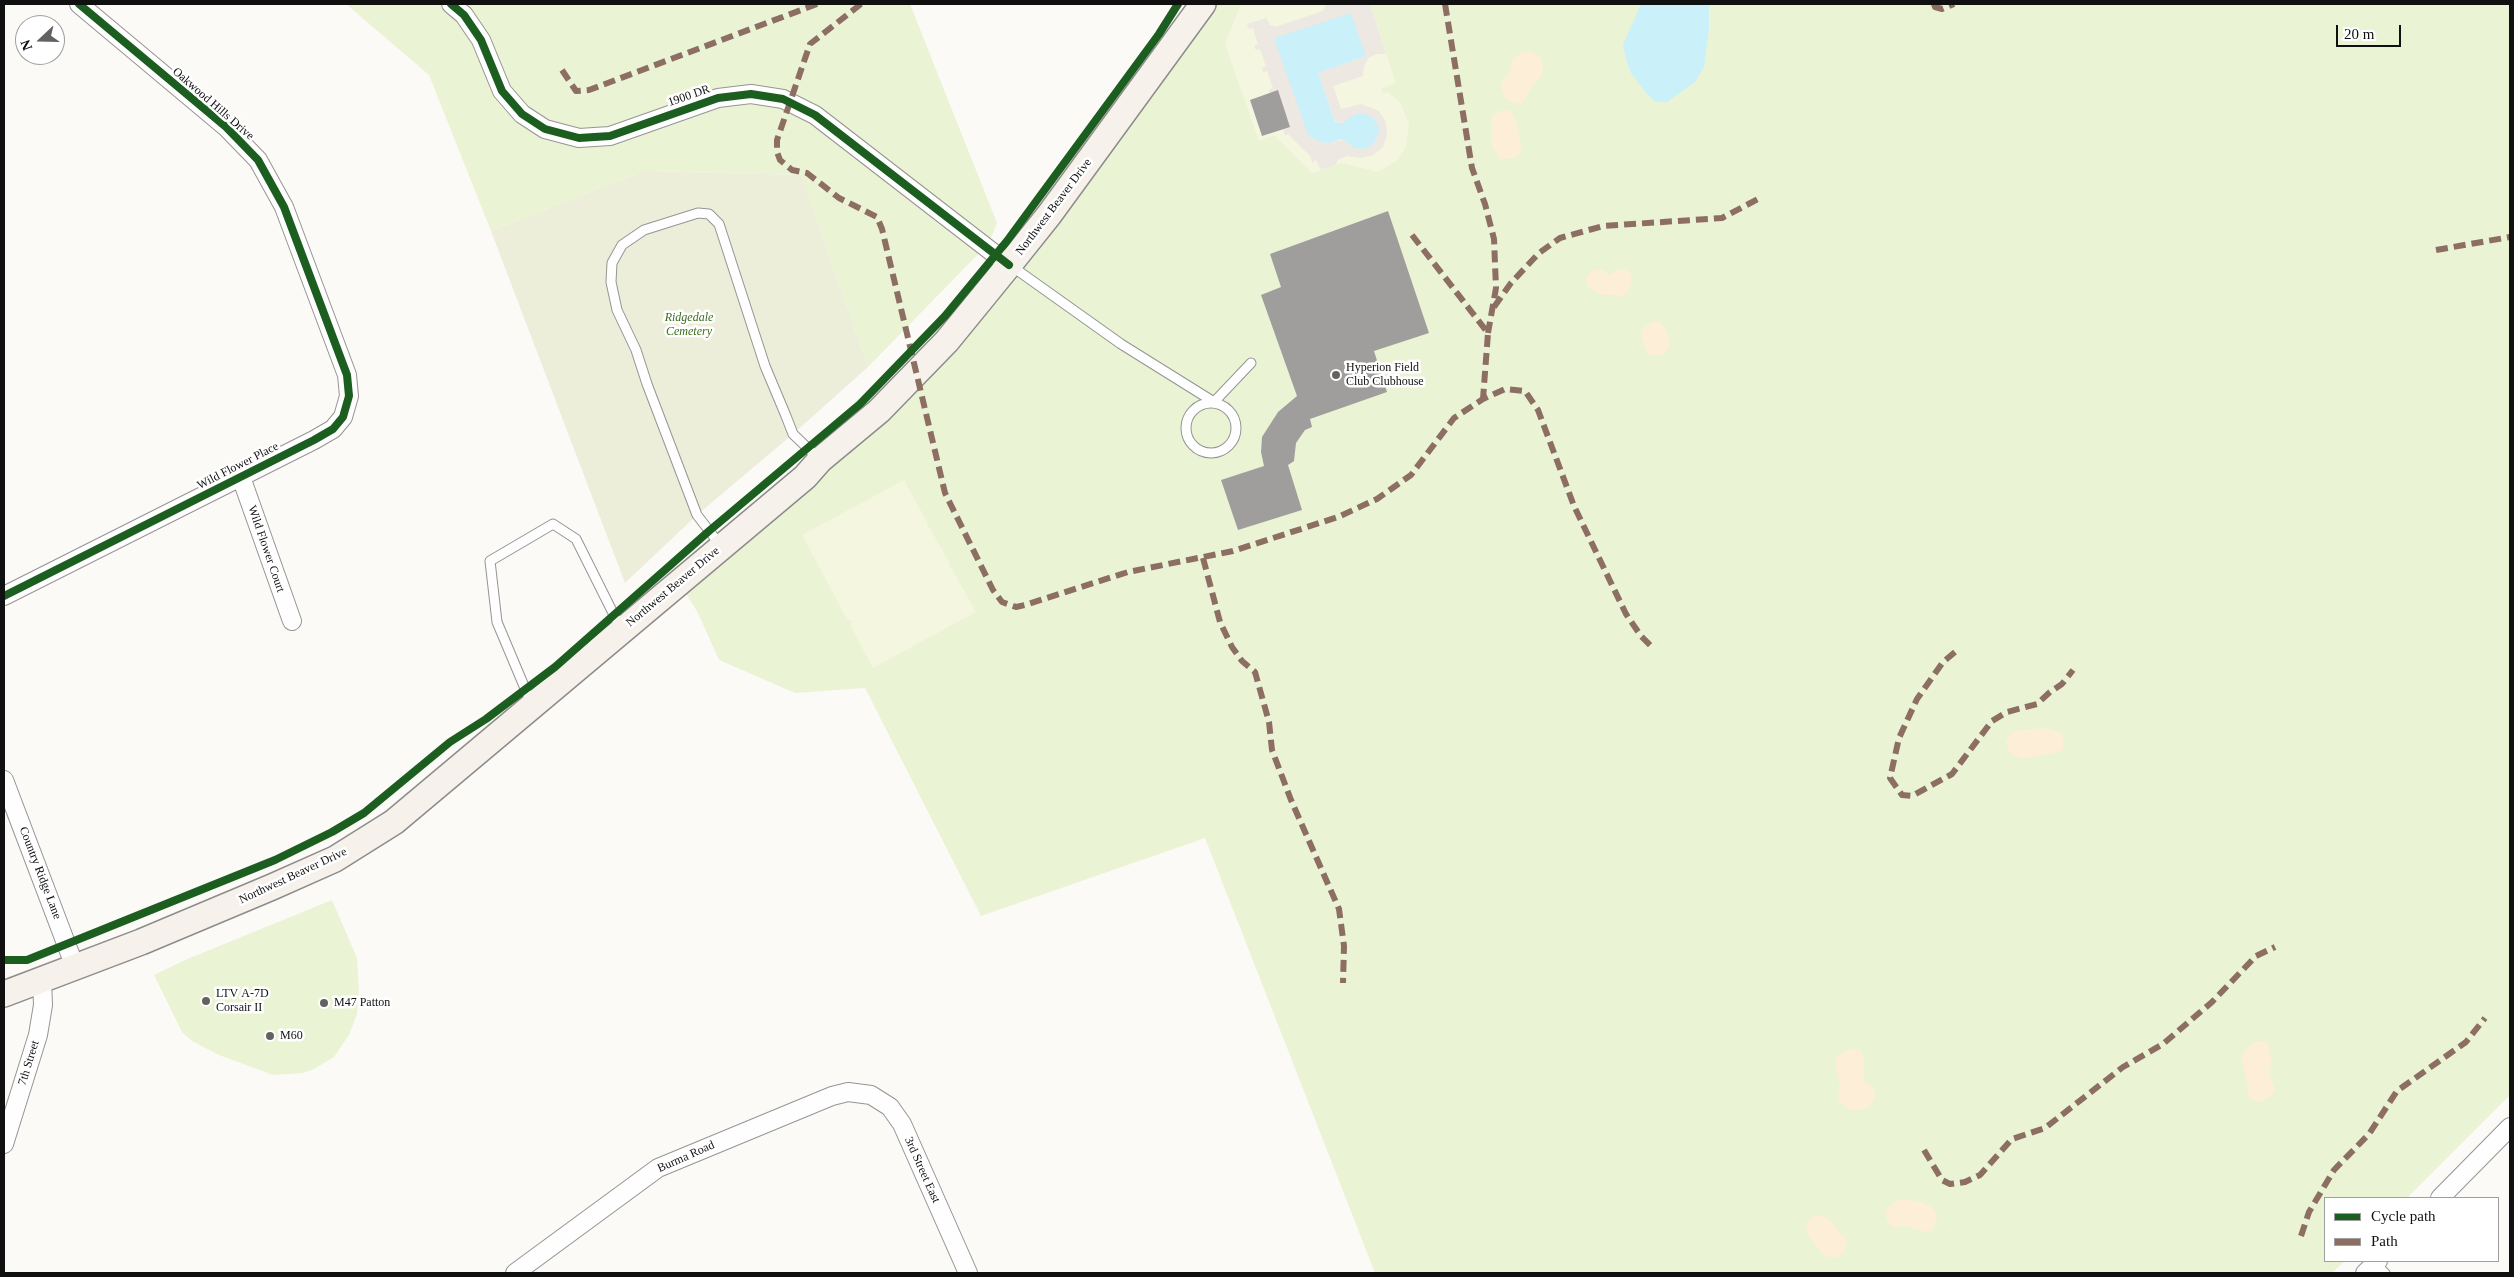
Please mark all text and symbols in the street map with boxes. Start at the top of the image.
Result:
north arrow [15,15,65,65]
scale bar [2339,15,2404,47]
text: 20 m [2344,26,2374,42]
text: N [18,38,35,53]
street label: Oakwood Hills Drive [169,65,257,143]
street label: 1900 DR [666,82,712,110]
street label: Northwest Beaver Drive [1013,156,1095,258]
park label: Ridgedale Cemetery [665,311,713,339]
place label: Hyperion Field Club Clubhouse [1346,361,1424,389]
marker: Hyperion Field Club Clubhouse [1330,369,1342,381]
street label: Wild Flower Place [195,439,281,493]
street label: Wild Flower Court [244,504,288,594]
street label: Northwest Beaver Drive [623,544,723,630]
street label: Country Ridge Lane [16,825,64,921]
street label: Northwest Beaver Drive [237,845,349,907]
place label: LTV A-7D Corsair II [216,987,269,1015]
marker: LTV A-7D Corsair II [200,995,212,1007]
place label: M47 Patton [334,996,390,1010]
marker: M47 Patton [318,997,330,1009]
place label: M60 [280,1029,303,1043]
marker: M60 [264,1030,276,1042]
street label: 7th Street [15,1039,43,1087]
street label: 3rd Street East [901,1135,943,1205]
street label: Burma Road [655,1138,717,1176]
legend [2324,1197,2499,1262]
text: Cycle path [2371,1208,2436,1224]
text: Path [2371,1233,2398,1249]

